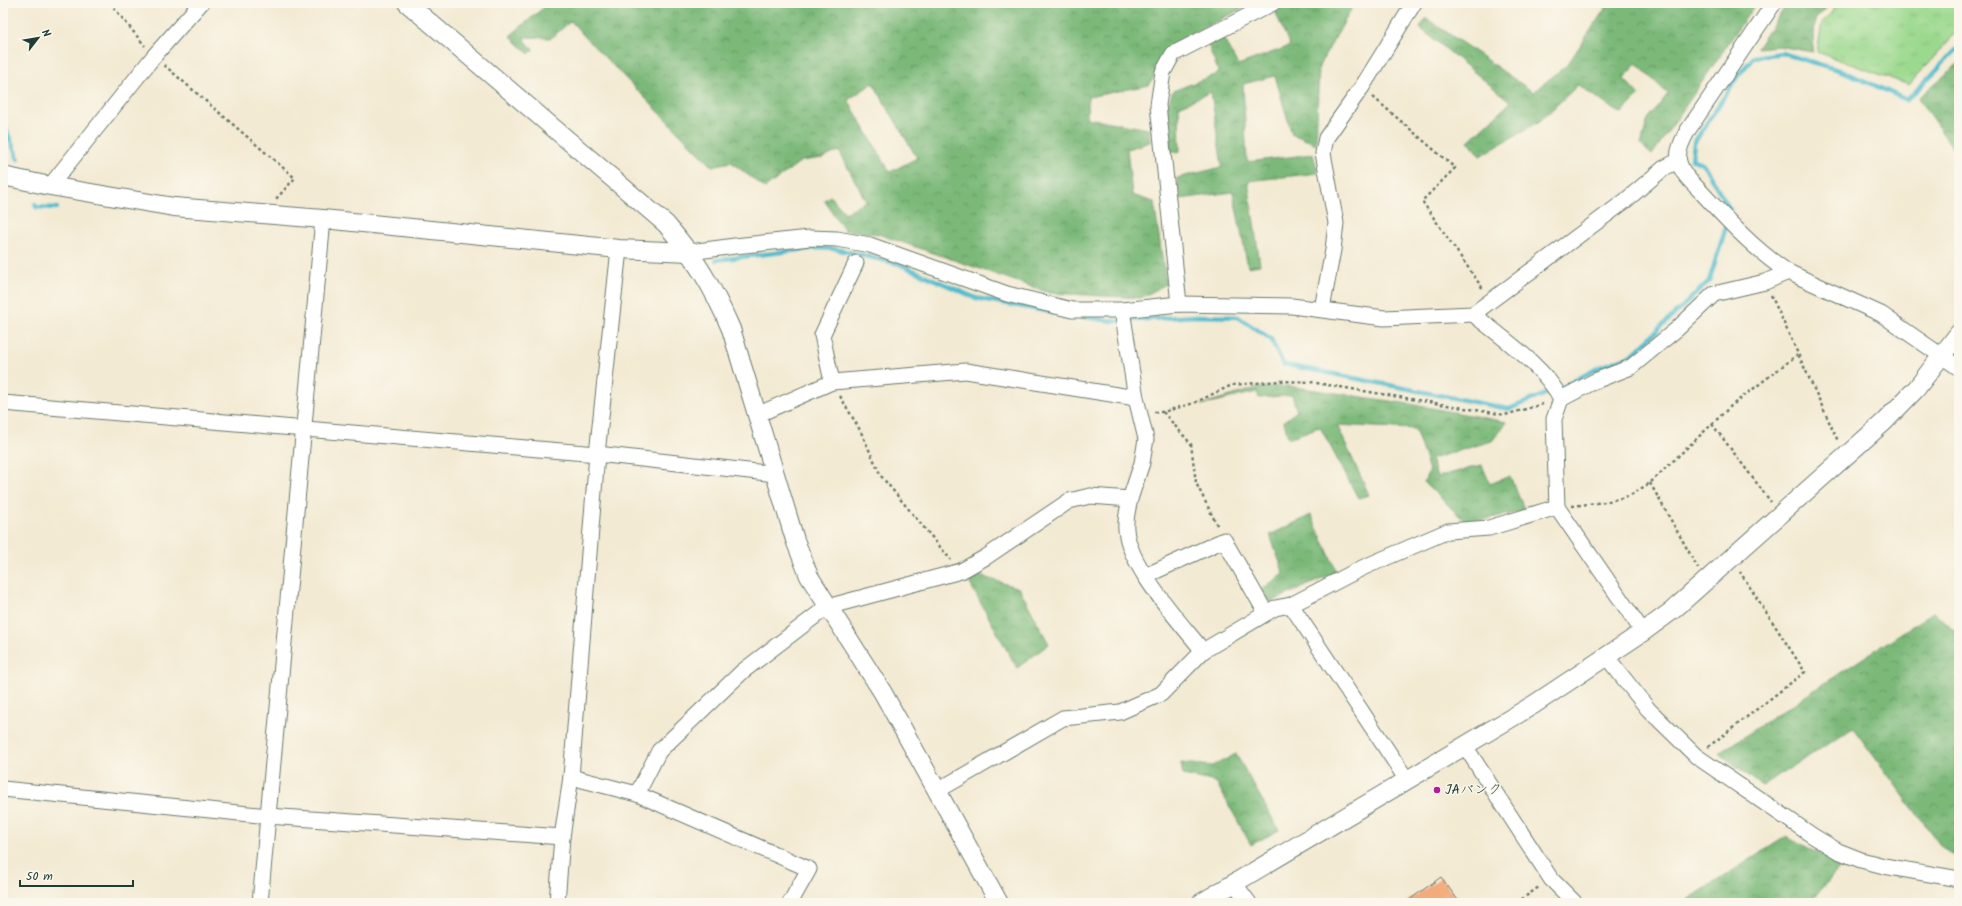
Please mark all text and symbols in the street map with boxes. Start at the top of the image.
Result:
north arrow [18,18,58,58]
text: N [36,26,55,41]
place label: JAバンク [1445,779,1502,801]
marker: JAバンク [1432,785,1442,795]
scale bar [20,862,133,888]
text: 50 m [26,867,53,886]

